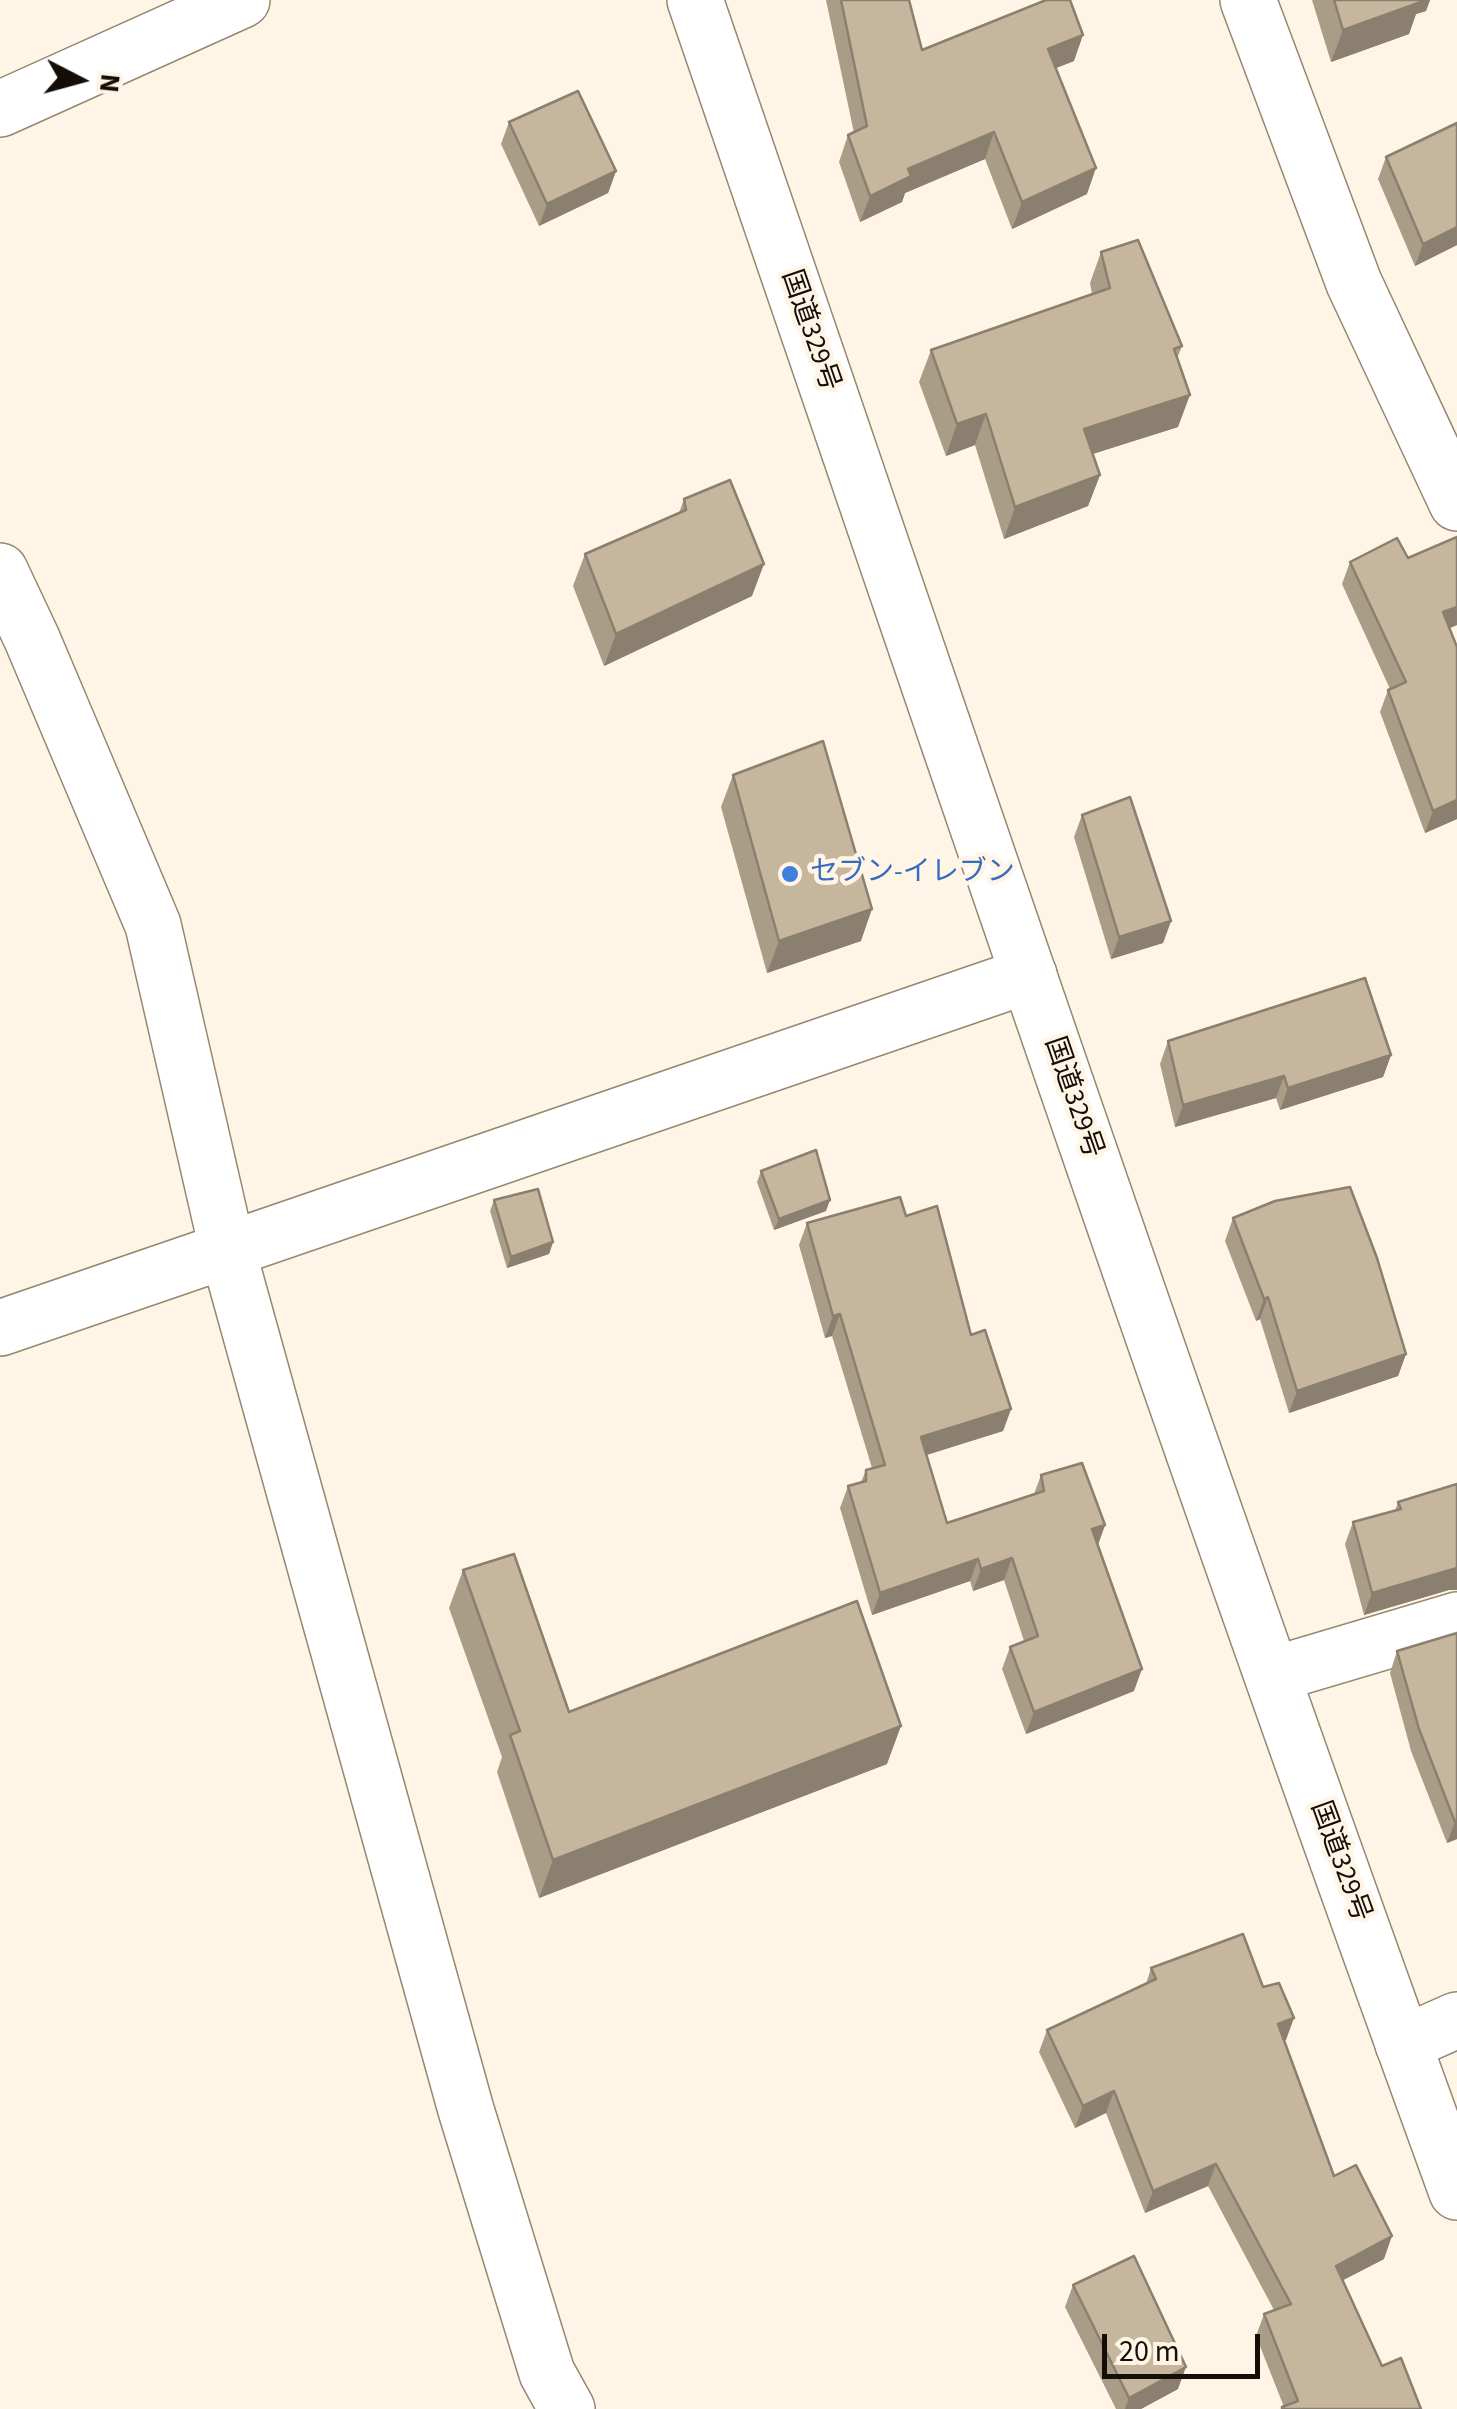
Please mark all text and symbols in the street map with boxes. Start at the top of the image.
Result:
north arrow [30,30,130,130]
text: N [89,72,131,94]
street label: 国道329号 [773,266,845,396]
place label: セブン-イレブン [810,857,1015,891]
marker: セブン-イレブン [779,863,801,885]
street label: 国道329号 [1036,1033,1108,1163]
street label: 国道329号 [1302,1797,1376,1927]
scale bar [1107,2314,1264,2376]
text: 20 m [1119,2330,1180,2373]

